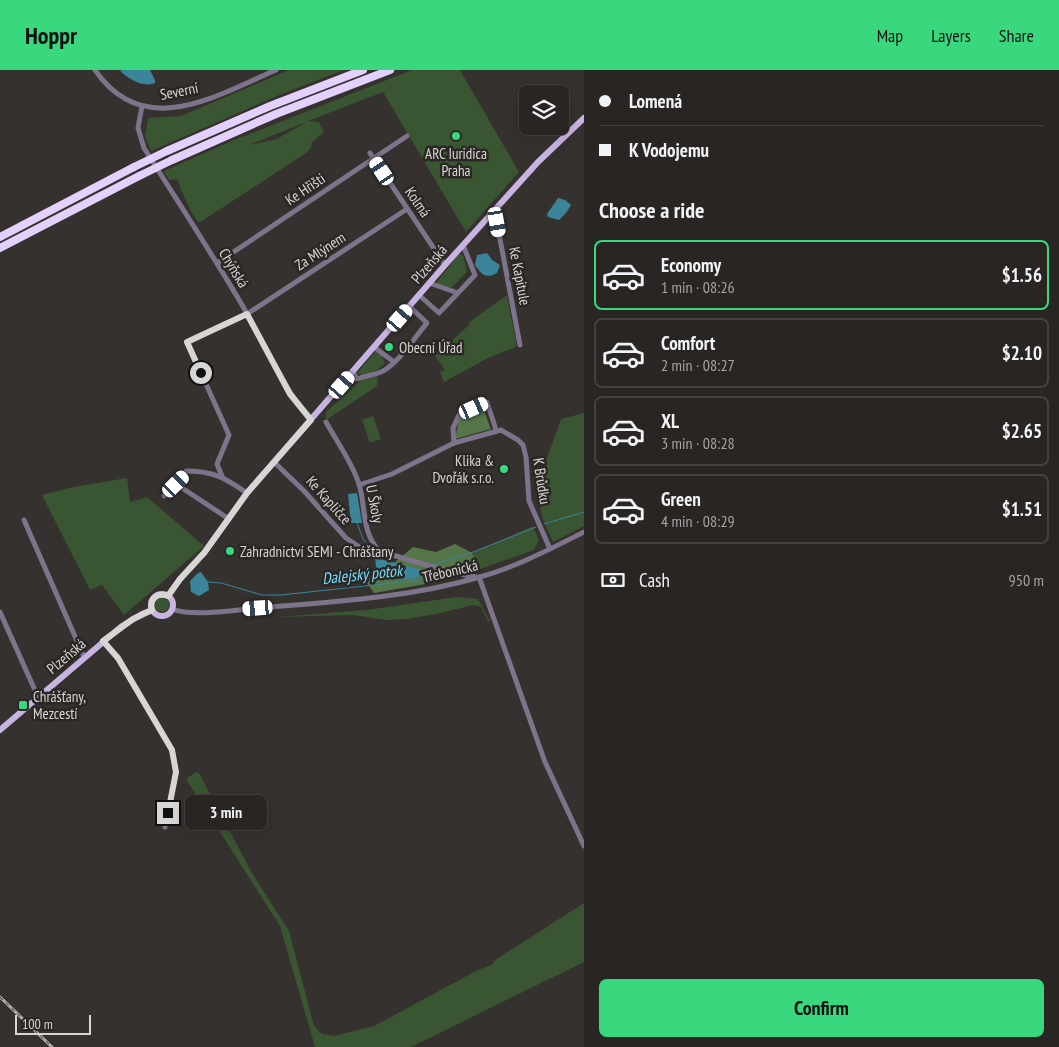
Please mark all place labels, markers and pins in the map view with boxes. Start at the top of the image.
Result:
marker: ARC Iuridica Praha [450,130,462,142]
place label: ARC Iuridica Praha [425,144,487,180]
place label: Obecní Úřad [399,338,463,357]
marker: Obecní Úřad [383,341,395,353]
place label: Klika & Dvořák s.r.o. [432,451,494,487]
marker: Klika & Dvořák s.r.o. [498,463,510,475]
place label: Zahradnictví SEMI - Chráštany [240,542,394,561]
marker: Zahradnictví SEMI - Chráštany [224,545,236,557]
place label: Chrášťany, Mezcestí [33,687,86,723]
marker: Chrášťany, Mezcestí [17,699,29,711]

